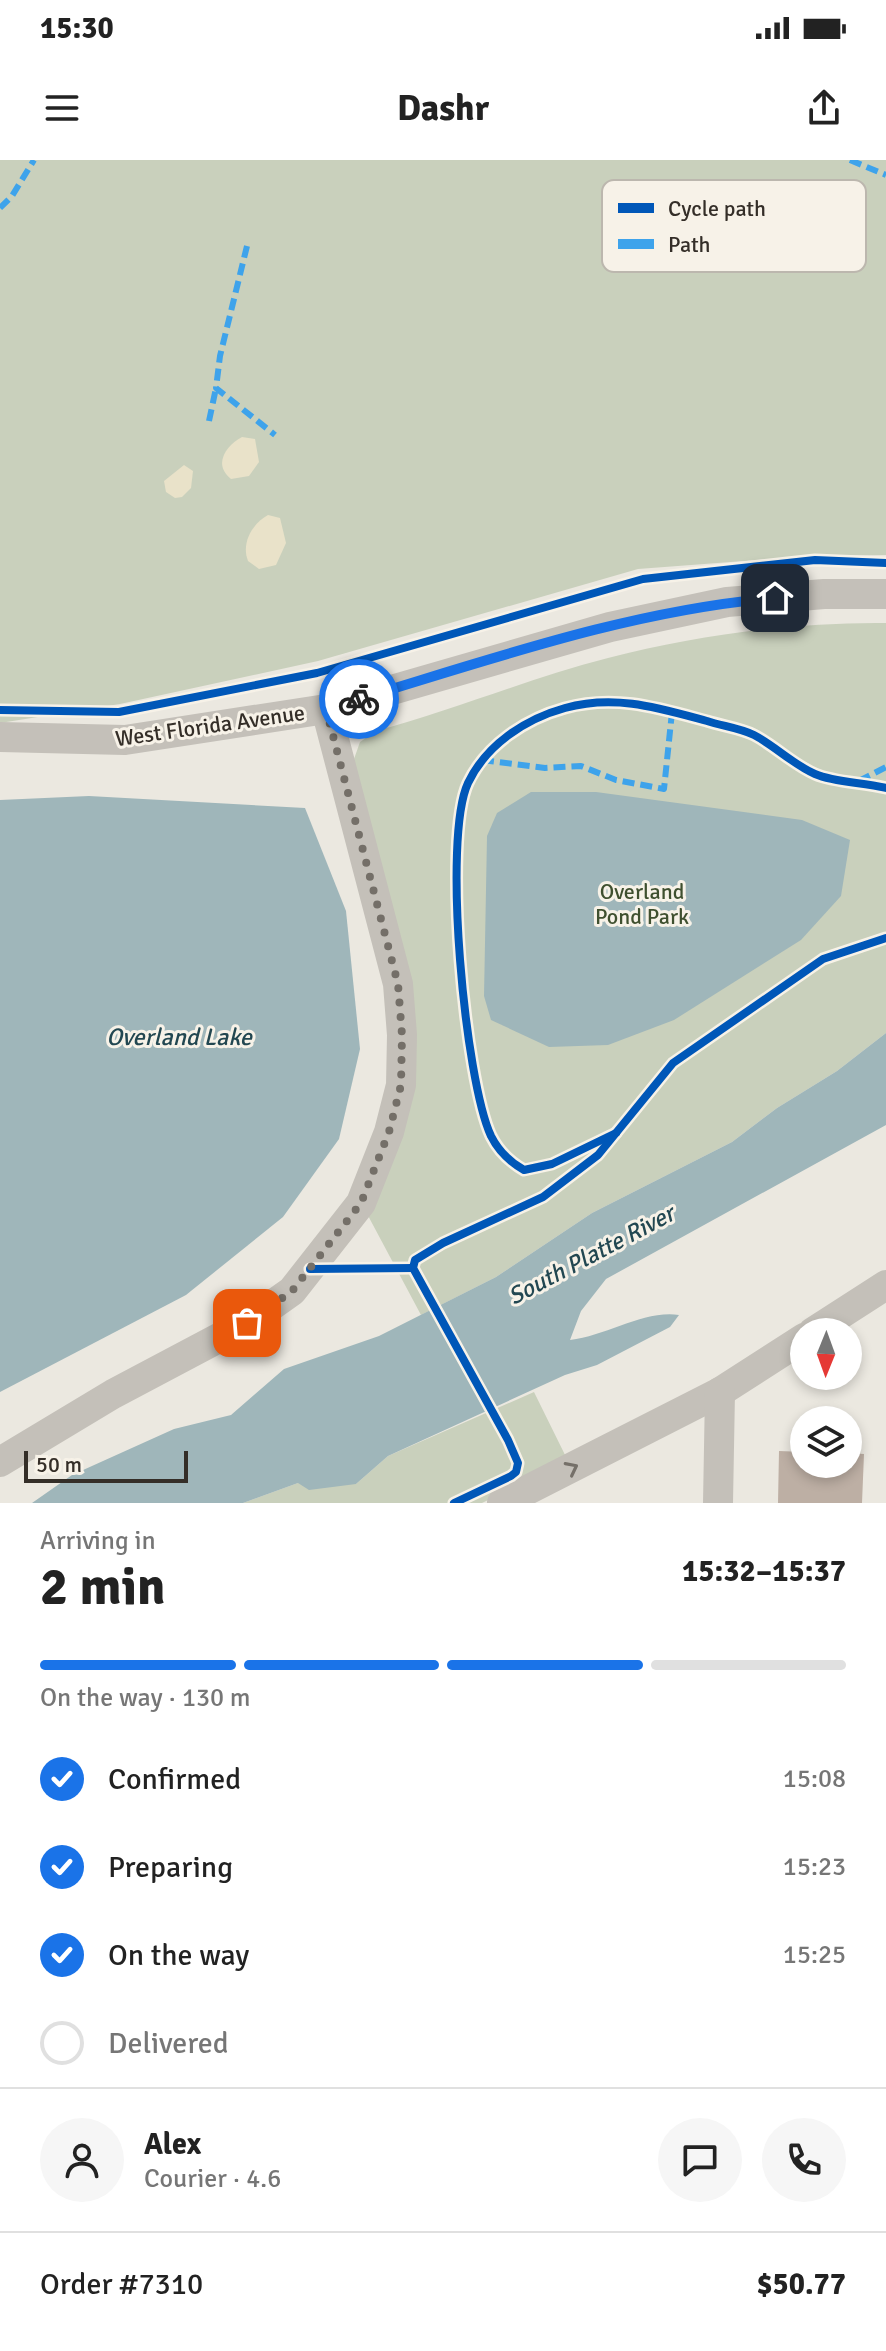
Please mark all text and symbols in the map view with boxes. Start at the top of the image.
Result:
text: 15:30 [40,10,114,47]
icon: menu [40,86,84,130]
text: Dashr [397,86,489,131]
icon: share [802,86,846,130]
legend [602,180,866,272]
text: Cycle path [668,195,766,222]
text: Path [668,231,711,258]
pin [741,564,809,632]
icon: home [753,576,797,620]
courier [319,659,399,739]
icon: bike [337,677,381,721]
street label: West Florida Avenue [114,699,307,752]
park label: Overland Pond Park [595,878,689,930]
water label: Overland Lake [106,1022,253,1052]
water label: South Platte River [503,1197,682,1312]
pin [213,1289,281,1357]
icon: bag [225,1301,269,1345]
north arrow [790,1318,862,1390]
map controls [790,1318,862,1478]
button: layers [790,1406,862,1478]
scale bar [24,1447,188,1483]
text: 50 m [36,1451,82,1478]
one-way arrow [563,1462,578,1477]
text: Arriving in [40,1525,156,1557]
text: 15:32–15:37 [682,1553,846,1590]
text: 2 min [40,1555,166,1619]
text: On the way · 130 m [40,1682,250,1714]
icon: check [40,1757,84,1801]
text: Confirmed [108,1761,241,1798]
text: 15:08 [783,1763,846,1795]
icon: check [40,1845,84,1889]
text: Preparing [108,1849,233,1886]
text: 15:23 [783,1851,846,1883]
icon: check [40,1933,84,1977]
text: On the way [108,1937,249,1974]
text: 15:25 [783,1939,846,1971]
text: Delivered [108,2025,229,2062]
button: person [40,2118,124,2202]
button: chat [658,2118,742,2202]
button: phone [762,2118,846,2202]
text: Alex [144,2126,201,2163]
text: Courier · 4.6 [144,2163,281,2195]
text: Order #7310 [40,2266,203,2303]
text: $50.77 [756,2266,846,2303]

